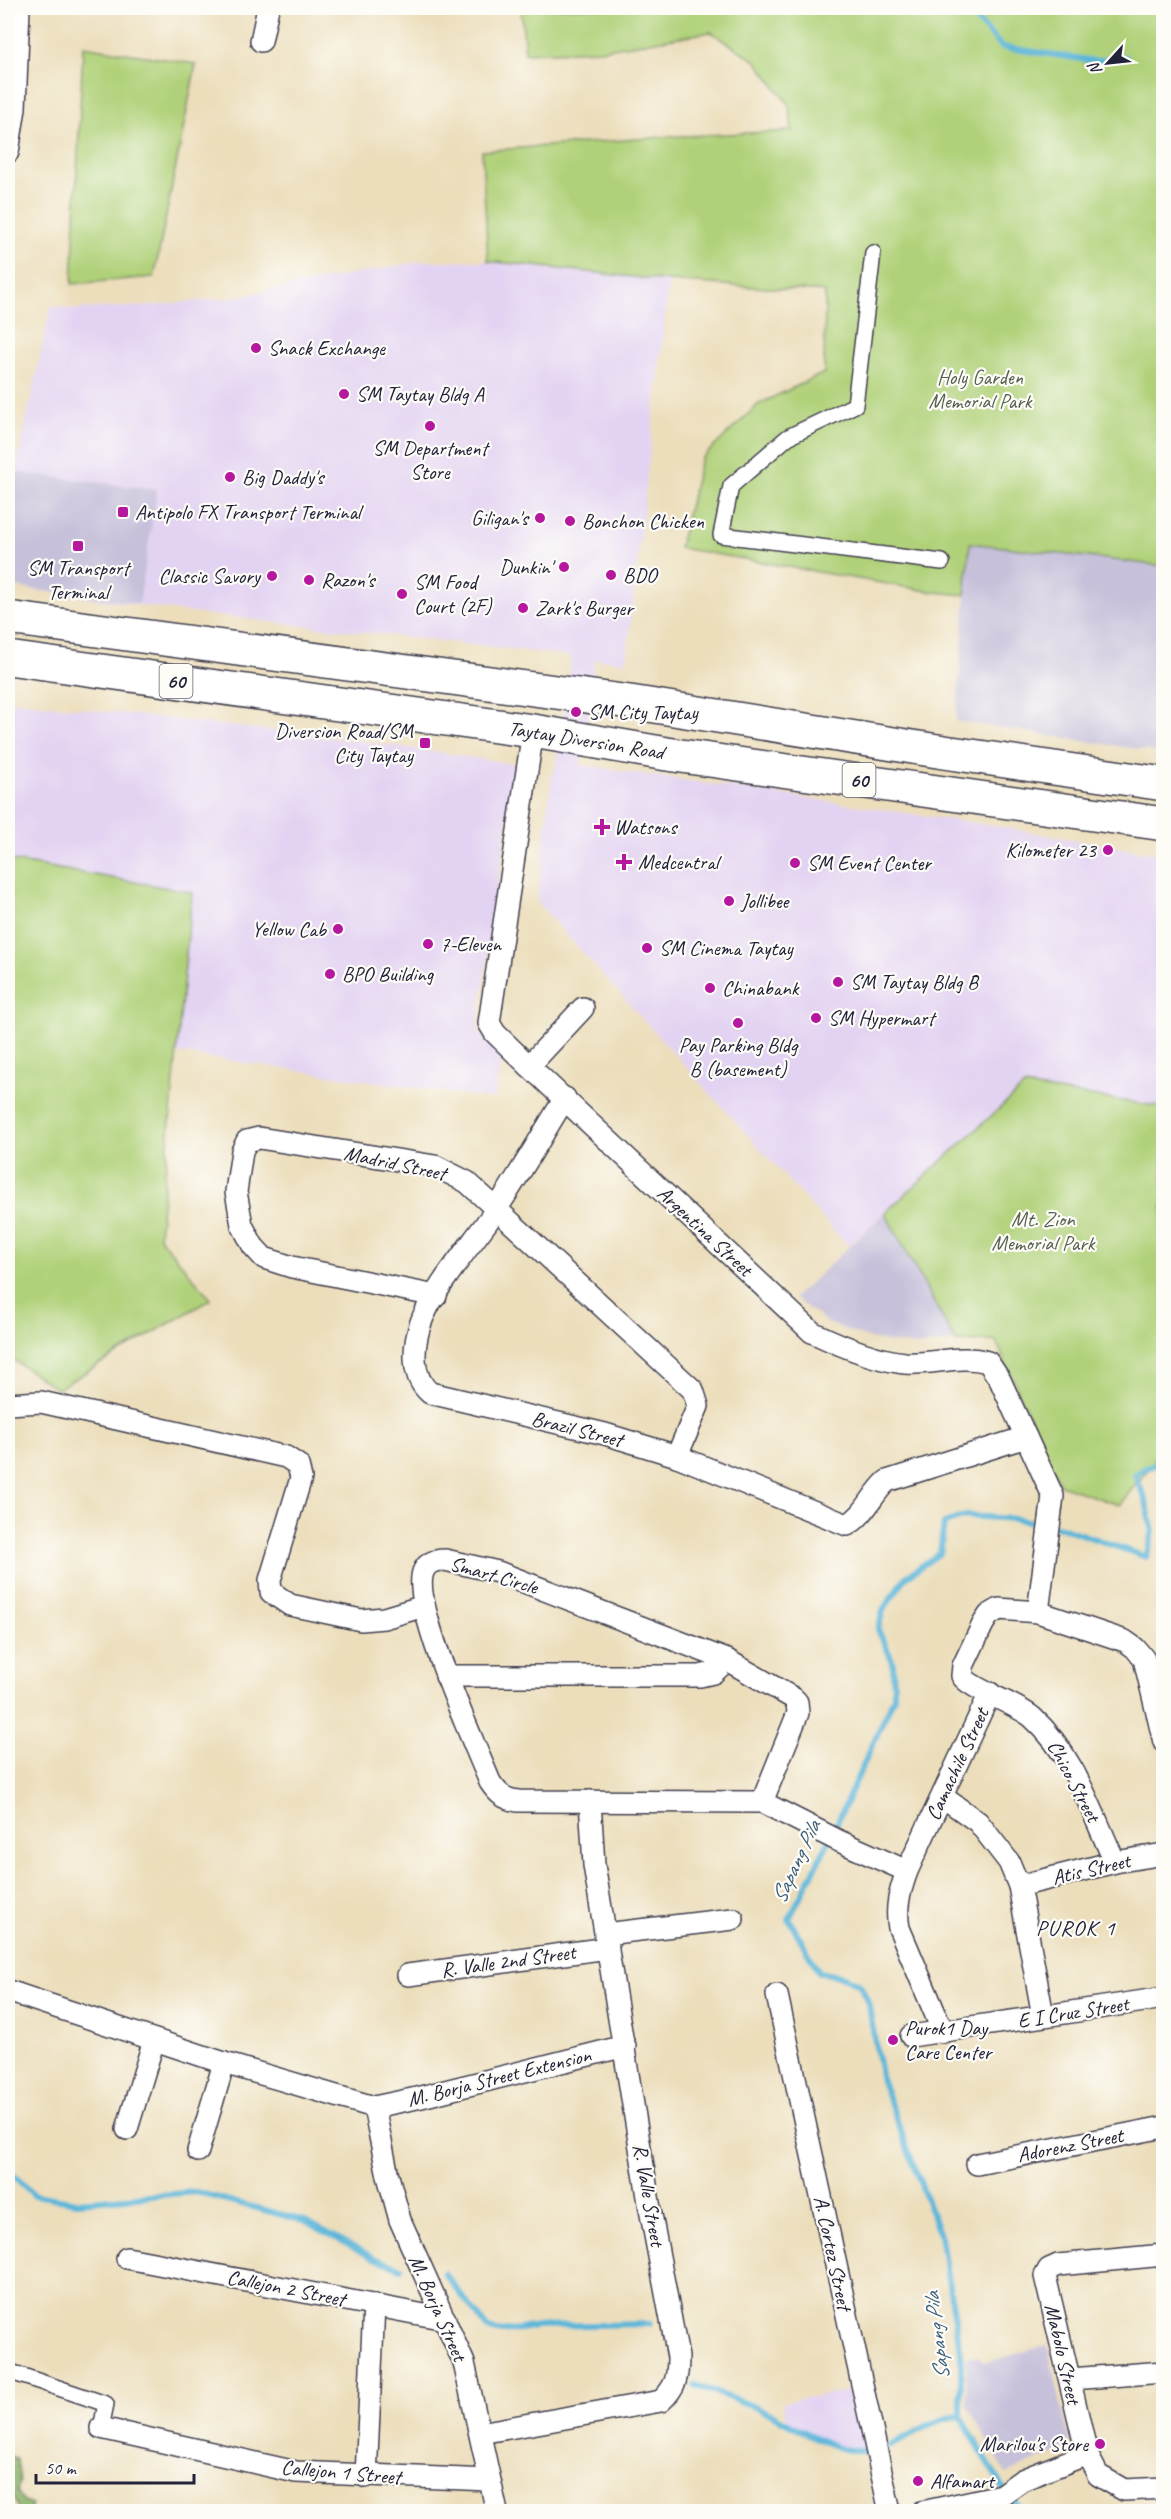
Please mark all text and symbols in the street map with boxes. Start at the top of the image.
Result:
north arrow [1078,33,1138,93]
text: N [1083,58,1107,78]
place label: Snack Exchange [268,335,386,361]
marker: Snack Exchange [249,341,263,355]
park label: Holy Garden Memorial Park [929,364,1033,414]
place label: SM Taytay Bldg A [356,381,485,407]
marker: SM Taytay Bldg A [337,387,351,401]
marker: SM Department Store [423,419,437,433]
place label: SM Department Store [372,435,491,485]
place label: Big Daddy's [242,464,325,490]
marker: Big Daddy's [223,470,237,484]
place label: Antipolo FX Transport Terminal [135,499,364,525]
marker: Antipolo FX Transport Terminal [116,505,130,519]
place label: Giligan's [471,505,530,531]
place label: Bonchon Chicken [582,508,705,534]
marker: Giligan's [533,511,547,525]
marker: Bonchon Chicken [563,514,577,528]
marker: SM Transport Terminal [71,539,85,553]
place label: Dunkin' [499,554,557,580]
place label: SM Transport Terminal [27,555,132,605]
marker: Dunkin' [557,560,571,574]
place label: BDO [623,562,659,588]
place label: Classic Savory [159,563,262,589]
place label: Razon's [321,567,376,593]
marker: BDO [604,568,618,582]
marker: Classic Savory [265,569,279,583]
place label: SM Food Court (2F) [414,569,493,619]
marker: Razon's [302,573,316,587]
marker: SM Food Court (2F) [395,587,409,601]
place label: Zark's Burger [535,595,635,621]
marker: Zark's Burger [516,601,530,615]
road number: 60 [160,664,192,698]
place label: SM City Taytay [588,699,700,725]
marker: SM City Taytay [569,705,583,719]
street label: Taytay Diversion Road [507,715,669,766]
place label: Diversion Road/SM City Taytay [275,718,415,768]
marker: Diversion Road/SM City Taytay [418,736,432,750]
road number: 60 [842,763,876,797]
place label: Watsons [614,814,678,840]
marker: Watsons [595,820,609,834]
place label: Kilometer 23 [1005,837,1098,863]
marker: Kilometer 23 [1101,843,1115,857]
place label: Medcentral [638,849,722,875]
place label: SM Event Center [807,850,932,876]
marker: Medcentral [615,853,633,871]
marker: SM Event Center [788,856,802,870]
place label: Jollibee [740,888,791,914]
marker: Jollibee [722,894,736,908]
place label: Yellow Cab [252,916,328,942]
marker: Yellow Cab [331,922,345,936]
place label: 7-Eleven [440,931,503,957]
place label: SM Cinema Taytay [659,935,795,961]
marker: 7-Eleven [421,937,435,951]
marker: SM Cinema Taytay [640,941,654,955]
place label: BPO Building [342,961,435,987]
marker: BPO Building [323,967,337,981]
place label: SM Taytay Bldg B [850,969,980,995]
place label: Chinabank [722,975,800,1001]
marker: SM Taytay Bldg B [831,975,845,989]
marker: Chinabank [703,981,717,995]
place label: SM Hypermart [828,1005,937,1031]
marker: SM Hypermart [809,1011,823,1025]
marker: Pay Parking Bldg B (basement) [731,1016,745,1030]
place label: Pay Parking Bldg B (basement) [679,1032,799,1082]
street label: Madrid Street [342,1140,451,1187]
street label: Argentina Street [652,1180,760,1283]
park label: Mt. Zion Memorial Park [992,1206,1096,1256]
street label: Brazil Street [529,1405,628,1454]
street label: Smart Circle [447,1550,542,1600]
street label: Camachile Street [920,1702,995,1824]
street label: Chico Street [1042,1736,1107,1828]
water label: Sapang Pila [765,1814,828,1908]
street label: Atis Street [1050,1847,1134,1891]
district label: PUROK 1 [1036,1914,1116,1942]
street label: R. Valle 2nd Street [439,1938,579,1983]
street label: E I Cruz Street [1016,1990,1132,2034]
place label: Purok1 Day Care Center [905,2015,994,2065]
marker: Purok1 Day Care Center [886,2033,900,2047]
street label: M. Borja Street Extension [405,2042,594,2112]
street label: Adorenz Street [1015,2122,1127,2168]
street label: R. Valle Street [627,2142,671,2250]
street label: A. Cortez Street [808,2194,858,2315]
street label: M. Borja Street [403,2251,474,2367]
street label: Callejon 2 Street [225,2264,350,2313]
water label: Sapang Pila [917,2288,956,2381]
street label: Mabolo Street [1039,2301,1088,2409]
place label: Marilou's Store [980,2431,1089,2457]
marker: Marilou's Store [1093,2437,1107,2451]
scale bar [36,2447,194,2485]
street label: Callejon 1 Street [280,2454,405,2490]
text: 50 m [45,2457,78,2479]
place label: Alfamart [930,2468,996,2494]
marker: Alfamart [911,2474,925,2488]

